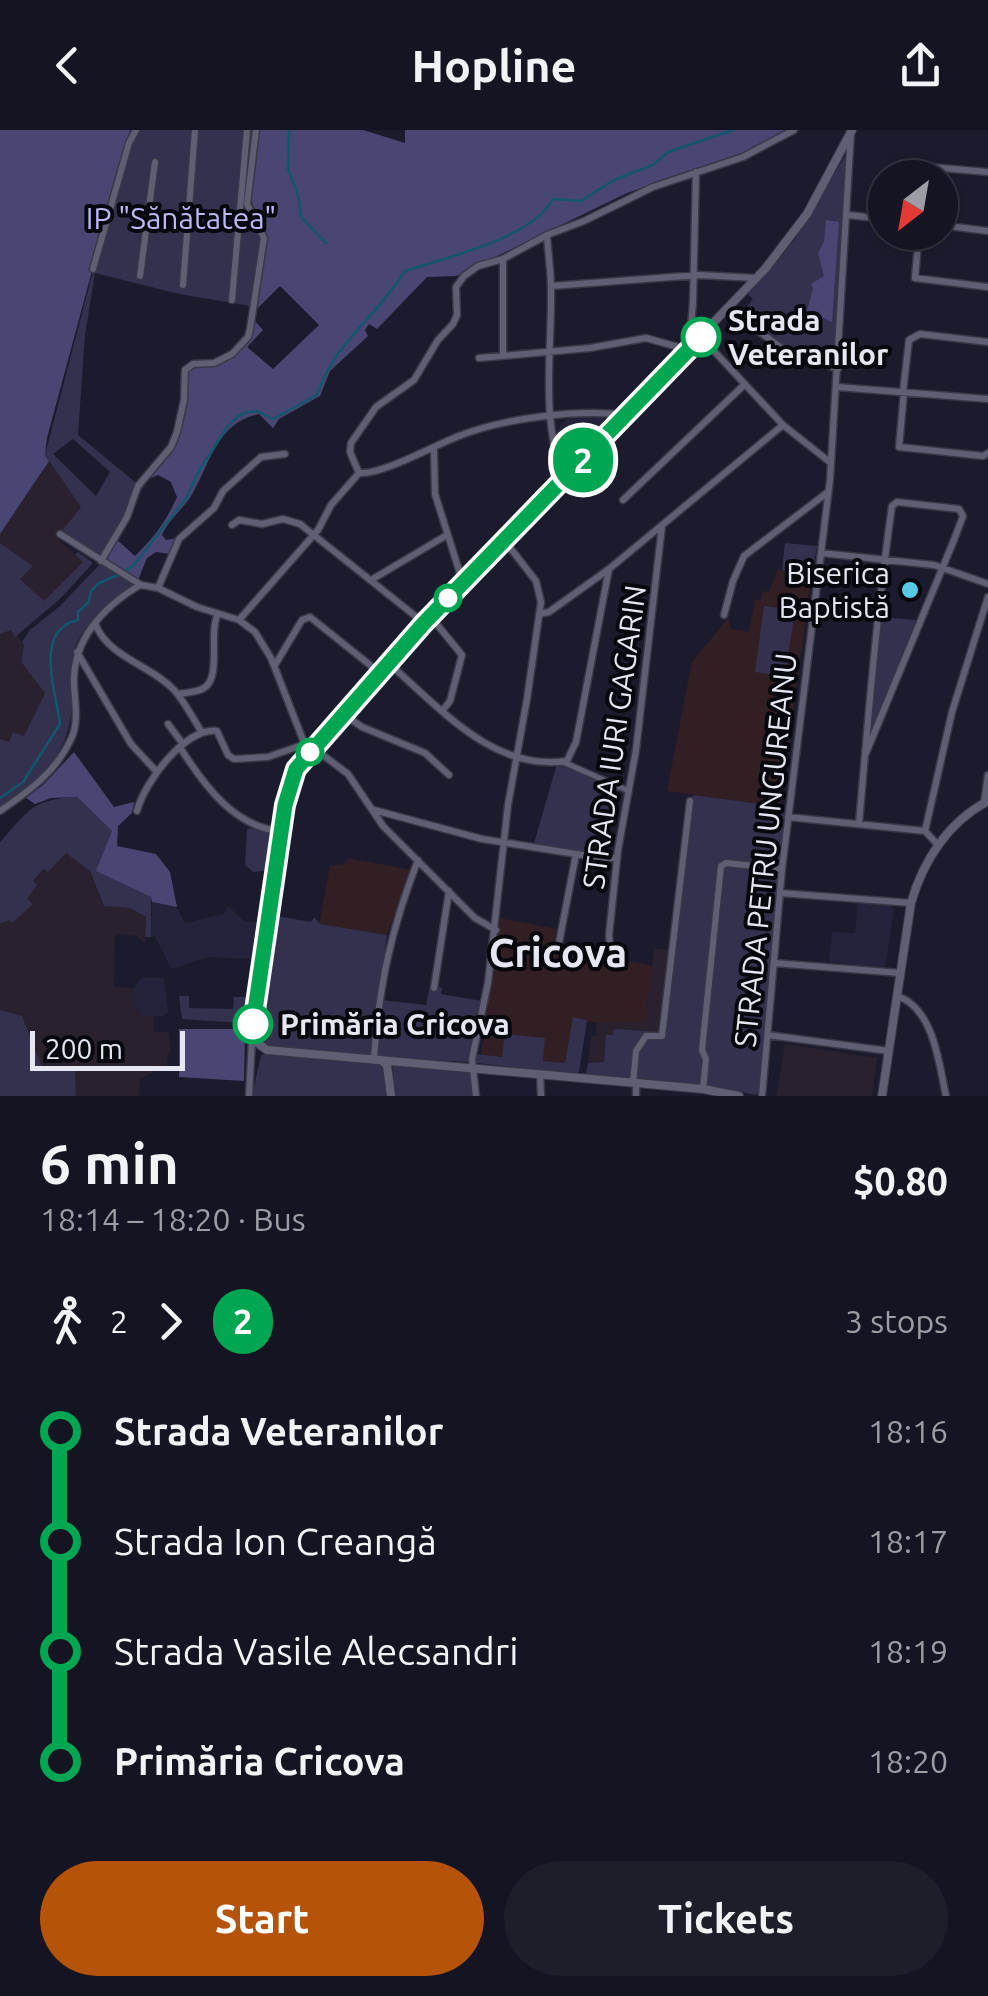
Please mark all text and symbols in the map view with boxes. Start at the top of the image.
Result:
icon: back [40,38,95,93]
icon: share [893,38,948,93]
text: Hopline [411,40,577,91]
north arrow [868,160,958,250]
map controls [868,160,958,250]
park label: IP "Sănătatea" [86,201,276,235]
place label: Strada Veteranilor [728,303,889,371]
marker: Strada Veteranilor [682,318,720,356]
line badge: 2 [550,428,616,492]
text: 2 [573,440,593,480]
place label: Biserica Baptistă [779,556,890,624]
marker: Biserica Baptistă [899,579,921,601]
street label: STRADA IURI GAGARIN [576,583,652,891]
unlabelled marker [435,585,461,611]
street label: STRADA PETRU UNGUREANU [727,651,803,1049]
unlabelled marker [297,739,323,765]
district label: Cricova [489,930,627,975]
marker: Primăria Cricova [234,1005,272,1043]
place label: Primăria Cricova [280,1007,510,1041]
scale bar [30,1026,185,1070]
text: 200 m [45,1033,123,1064]
text: 6 min [40,1133,179,1194]
text: $0.80 [853,1160,948,1202]
text: 18:14 – 18:20 · Bus [40,1201,306,1237]
icon: walk [40,1294,95,1349]
icon: forward [143,1294,198,1349]
text: 2 [233,1301,253,1341]
text: 2 [110,1303,128,1339]
text: 3 stops [845,1303,948,1339]
text: Strada Veteranilor [114,1410,443,1452]
text: 18:16 [868,1413,948,1449]
text: Strada Ion Creangă [114,1520,437,1562]
text: 18:17 [868,1523,948,1559]
text: Strada Vasile Alecsandri [114,1630,518,1672]
text: 18:19 [868,1633,948,1669]
text: Primăria Cricova [114,1740,405,1782]
text: 18:20 [868,1743,948,1779]
button: Start [40,1861,484,1976]
button: Tickets [504,1861,948,1976]

